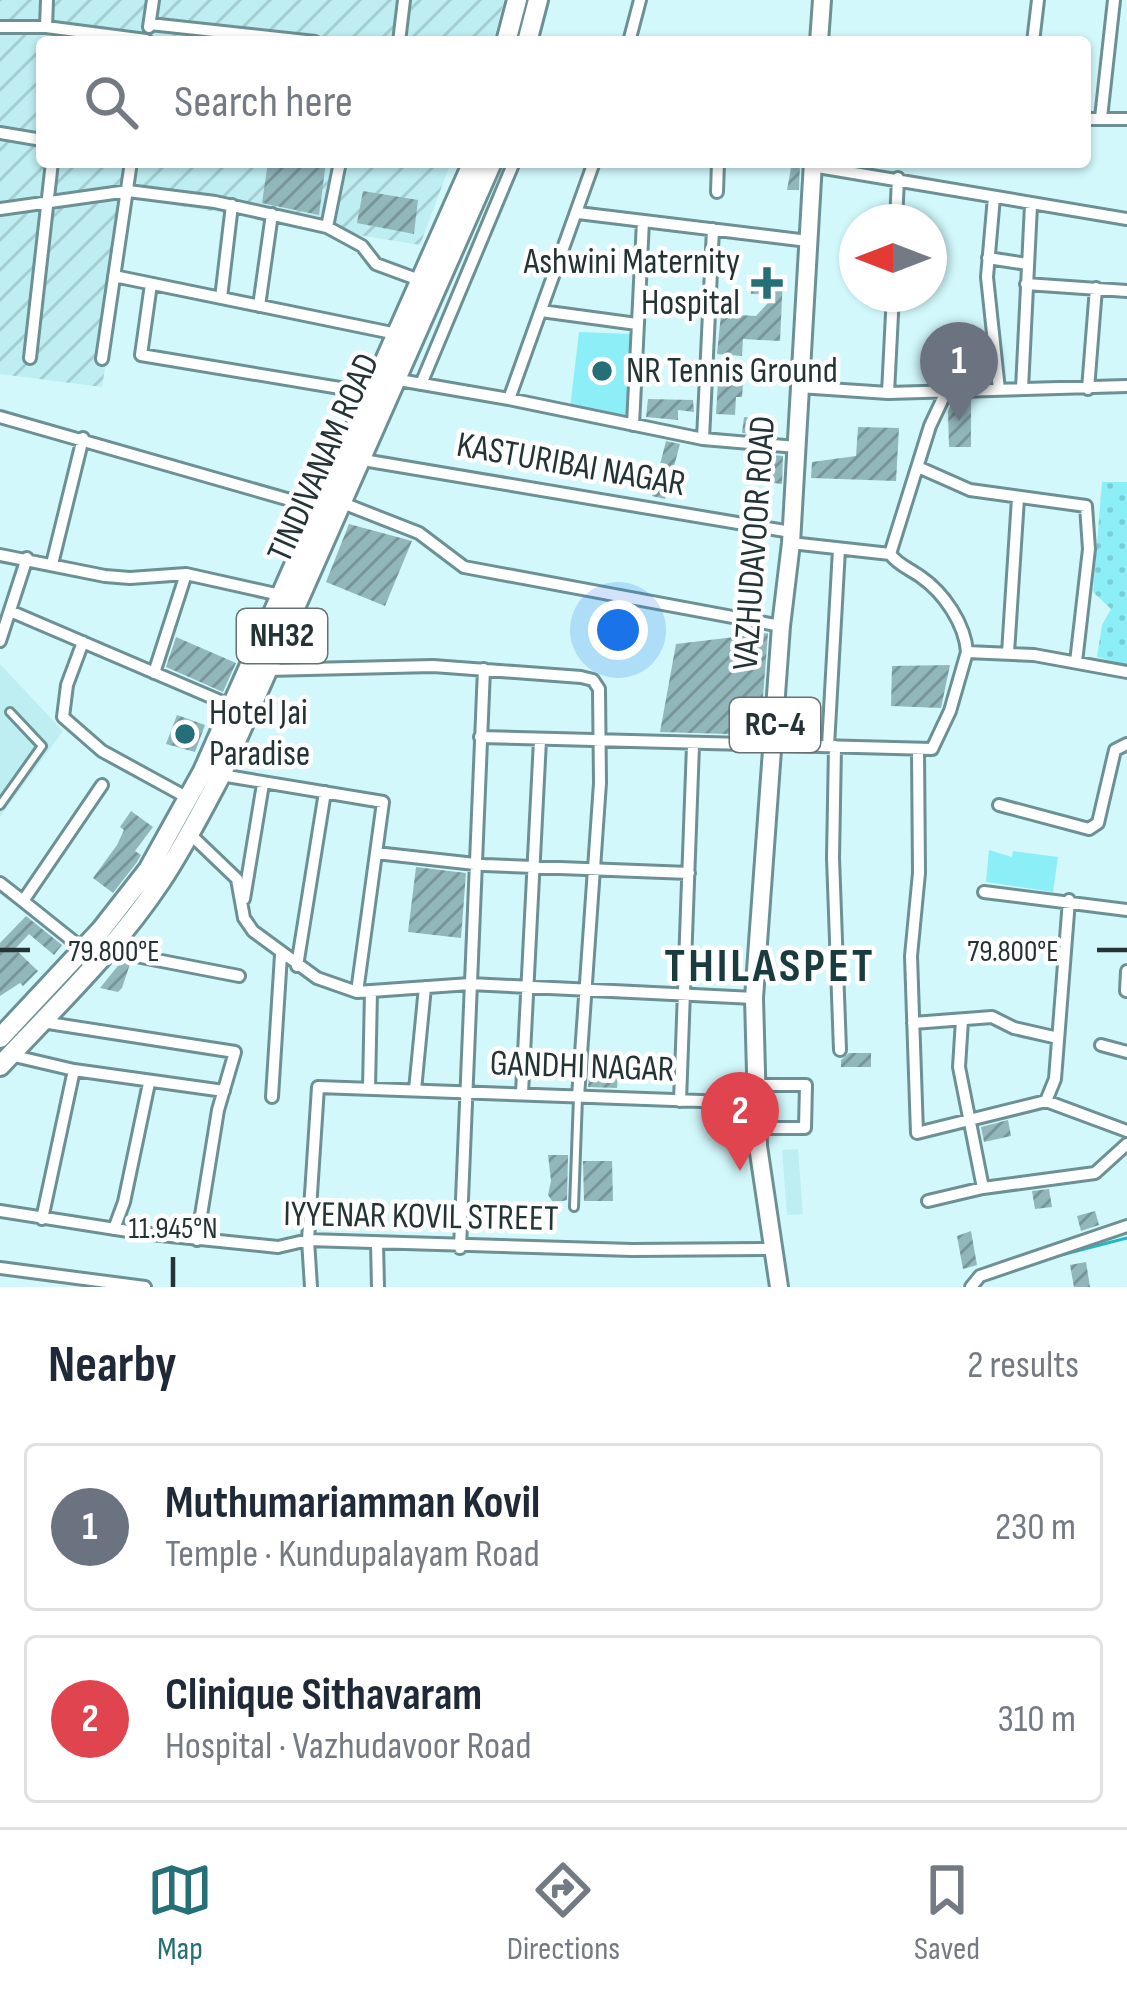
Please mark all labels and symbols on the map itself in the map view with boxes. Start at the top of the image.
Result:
north arrow [839,204,947,312]
place label: Ashwini Maternity Hospital [523,241,740,325]
marker: Ashwini Maternity Hospital [751,267,783,299]
pin: 1 [920,322,998,421]
street label: TINDIVANAM ROAD [259,347,389,569]
place label: NR Tennis Ground [626,350,838,393]
marker: NR Tennis Ground [589,358,615,384]
street label: VAZHUDAVOOR ROAD [725,415,785,671]
street label: KASTURIBAI NAGAR [453,424,689,506]
your location [588,600,648,660]
road number: NH32 [237,609,327,663]
place label: Hotel Jai Paradise [209,692,310,776]
road number: RC-4 [730,698,820,752]
marker: Hotel Jai Paradise [172,721,198,747]
text: 79.800°E [68,934,160,970]
text: 79.800°E [967,934,1059,970]
district label: THILASPET [664,938,876,995]
street label: GANDHI NAGAR [489,1042,675,1092]
pin: 2 [701,1072,779,1171]
street label: IYYENAR KOVIL STREET [283,1193,559,1241]
text: 11.945°N [128,1211,218,1247]

